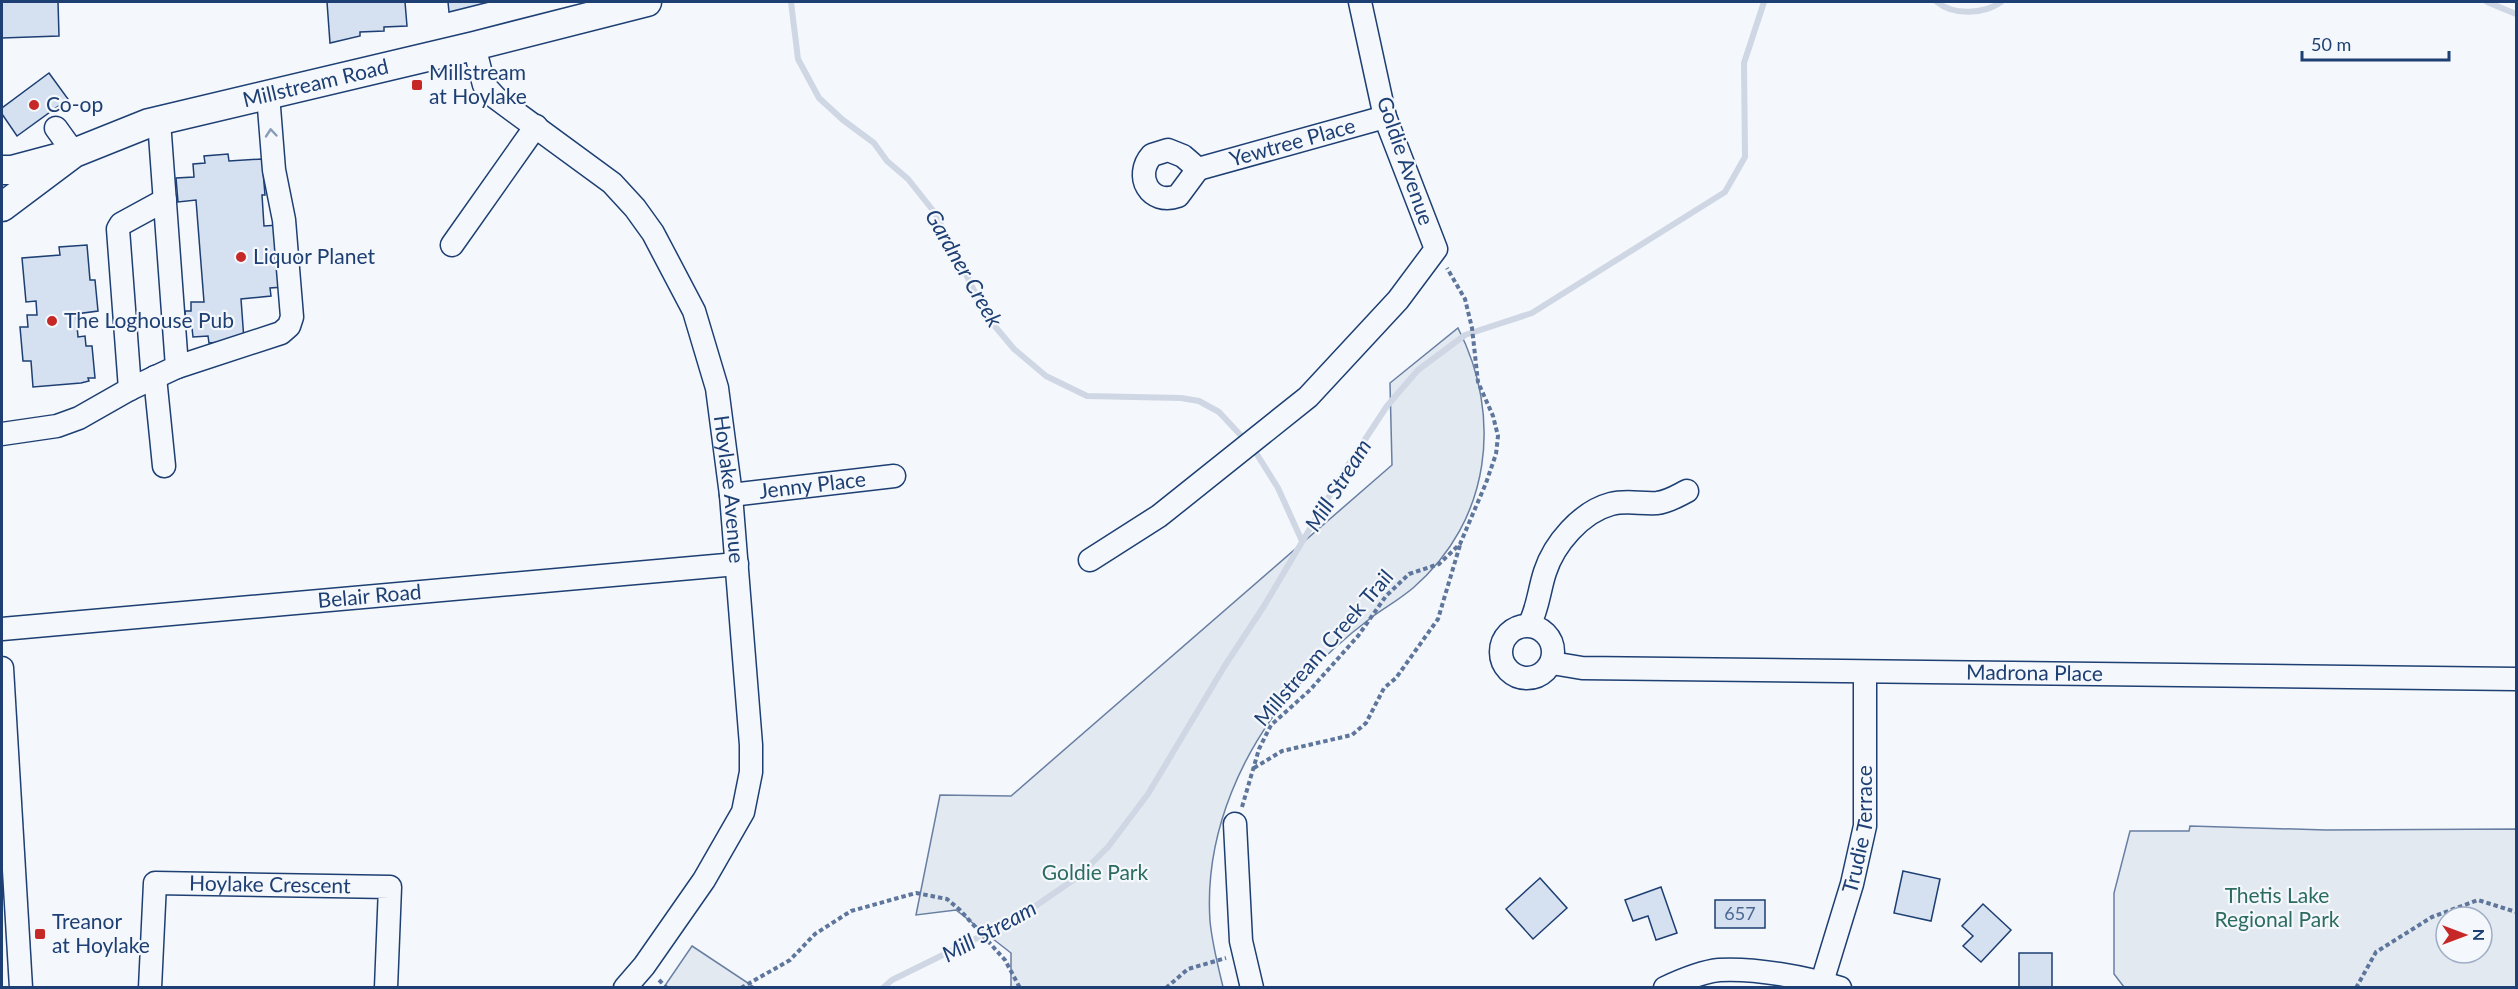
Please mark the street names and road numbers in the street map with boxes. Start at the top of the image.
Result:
street label: Millstream Road [240,53,391,111]
street label: Goldie Avenue [1373,93,1440,228]
street label: Yewtree Place [1226,112,1358,171]
street label: Hoylake Avenue [710,413,750,564]
street label: Jenny Place [757,465,867,503]
street label: Millstream Creek Trail [1248,564,1398,730]
street label: Belair Road [316,578,422,612]
street label: Madrona Place [1966,659,2103,685]
street label: Trudie Terrace [1836,765,1877,896]
street label: Hoylake Crescent [189,870,351,897]

